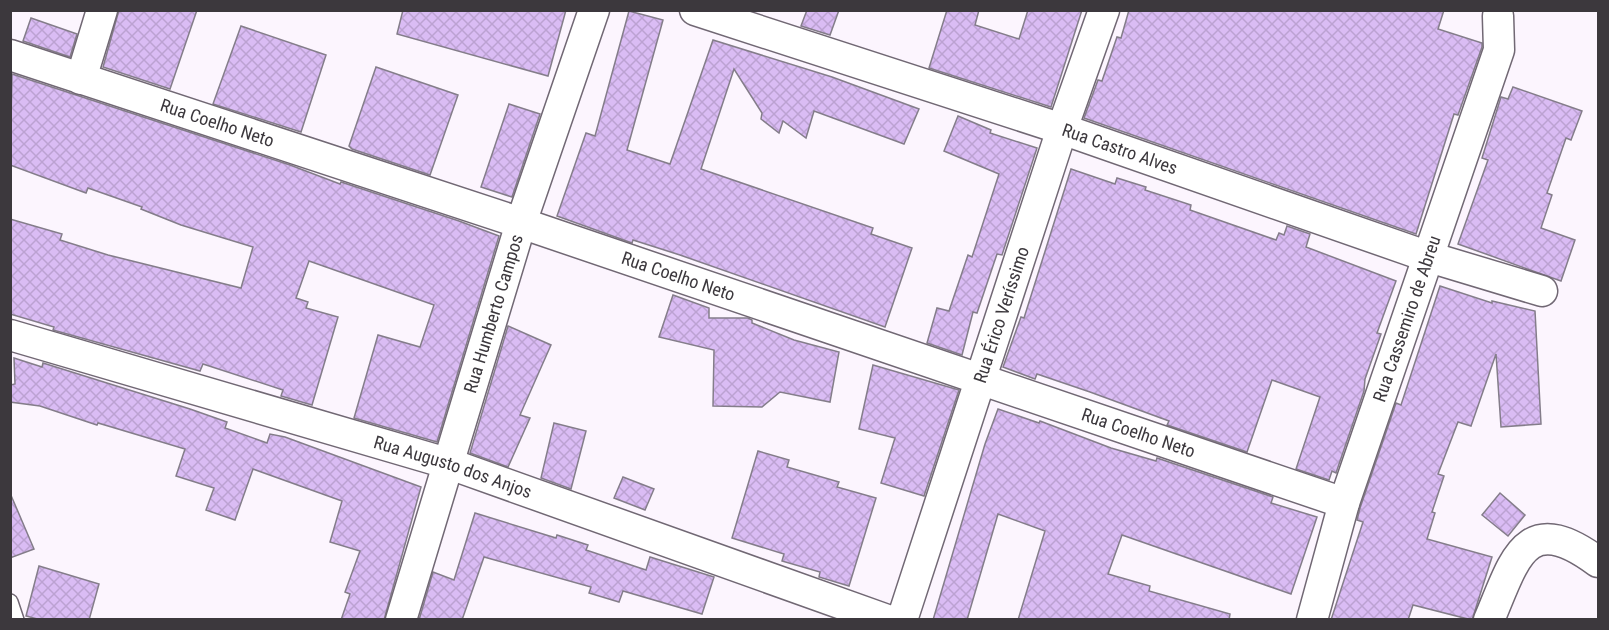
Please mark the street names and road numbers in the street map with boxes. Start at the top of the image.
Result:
street label: Rua Coelho Neto [158,94,277,151]
street label: Rua Castro Alves [1059,119,1180,178]
street label: Rua Humberto Campos [459,232,527,395]
street label: Rua Cassemiro de Abreu [1368,233,1445,404]
street label: Rua Érico Veríssimo [969,244,1033,385]
street label: Rua Coelho Neto [619,247,738,305]
street label: Rua Coelho Neto [1079,404,1198,462]
street label: Rua Augusto dos Anjos [371,431,535,502]

